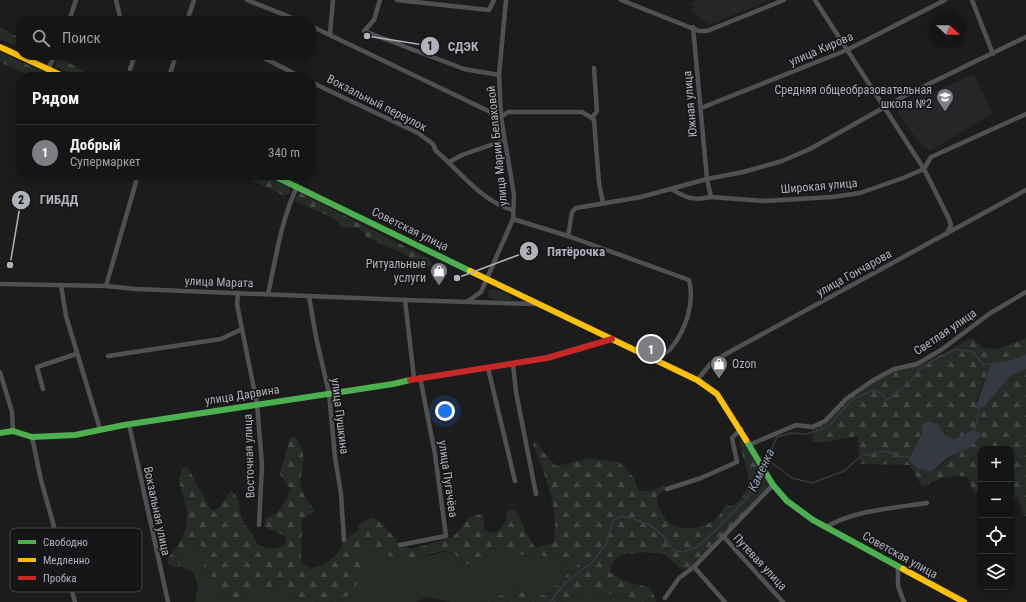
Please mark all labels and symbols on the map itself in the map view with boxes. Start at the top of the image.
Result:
north arrow [930,12,966,48]
street label: улица Кирова [787,29,855,69]
callout: СДЭК [420,34,486,59]
text: 1 [427,39,433,53]
text: СДЭК [448,39,479,54]
street label: Южная улица [680,70,700,138]
street label: Вокзальный переулок [325,72,430,134]
place label: Средняя общеобразовательная школа №2 [774,83,932,111]
street label: улица Марии Белаховой [484,85,510,207]
school or university icon: Средняя общеобразовательная школа №2 [935,87,955,112]
street label: Широкая улица [780,176,858,196]
callout: ГИБДД [11,187,86,212]
text: ГИБДД [40,192,79,207]
text: 2 [18,193,24,207]
street label: Советская улица [369,204,451,254]
callout: Пятёрочка [519,239,613,264]
text: 3 [526,244,532,258]
text: Пятёрочка [547,244,605,259]
street label: улица Гончарова [814,246,894,299]
place label: Ритуальные услуги [366,257,426,285]
shop icon: Ритуальные услуги [429,261,449,286]
street label: улица Марата [184,274,254,290]
street label: Светлая улица [911,306,979,358]
pin: 1 [638,334,664,364]
shop icon: Ozon [709,354,729,379]
place label: Ozon [732,357,756,371]
street label: улица Пушкина [328,377,352,455]
street label: улица Дарвина [204,382,281,408]
your location [435,401,455,421]
street label: Восточная улица [241,413,257,498]
street label: улица Пугачёва [436,440,460,519]
water label: Каменка [745,446,777,494]
street label: Вокзальная улица [141,465,173,557]
legend [10,528,142,592]
street label: Советская улица [860,529,940,582]
street label: Путевая улица [730,531,790,593]
text: Свободно [43,536,88,549]
text: Медленно [43,554,90,567]
text: Пробка [43,572,77,585]

